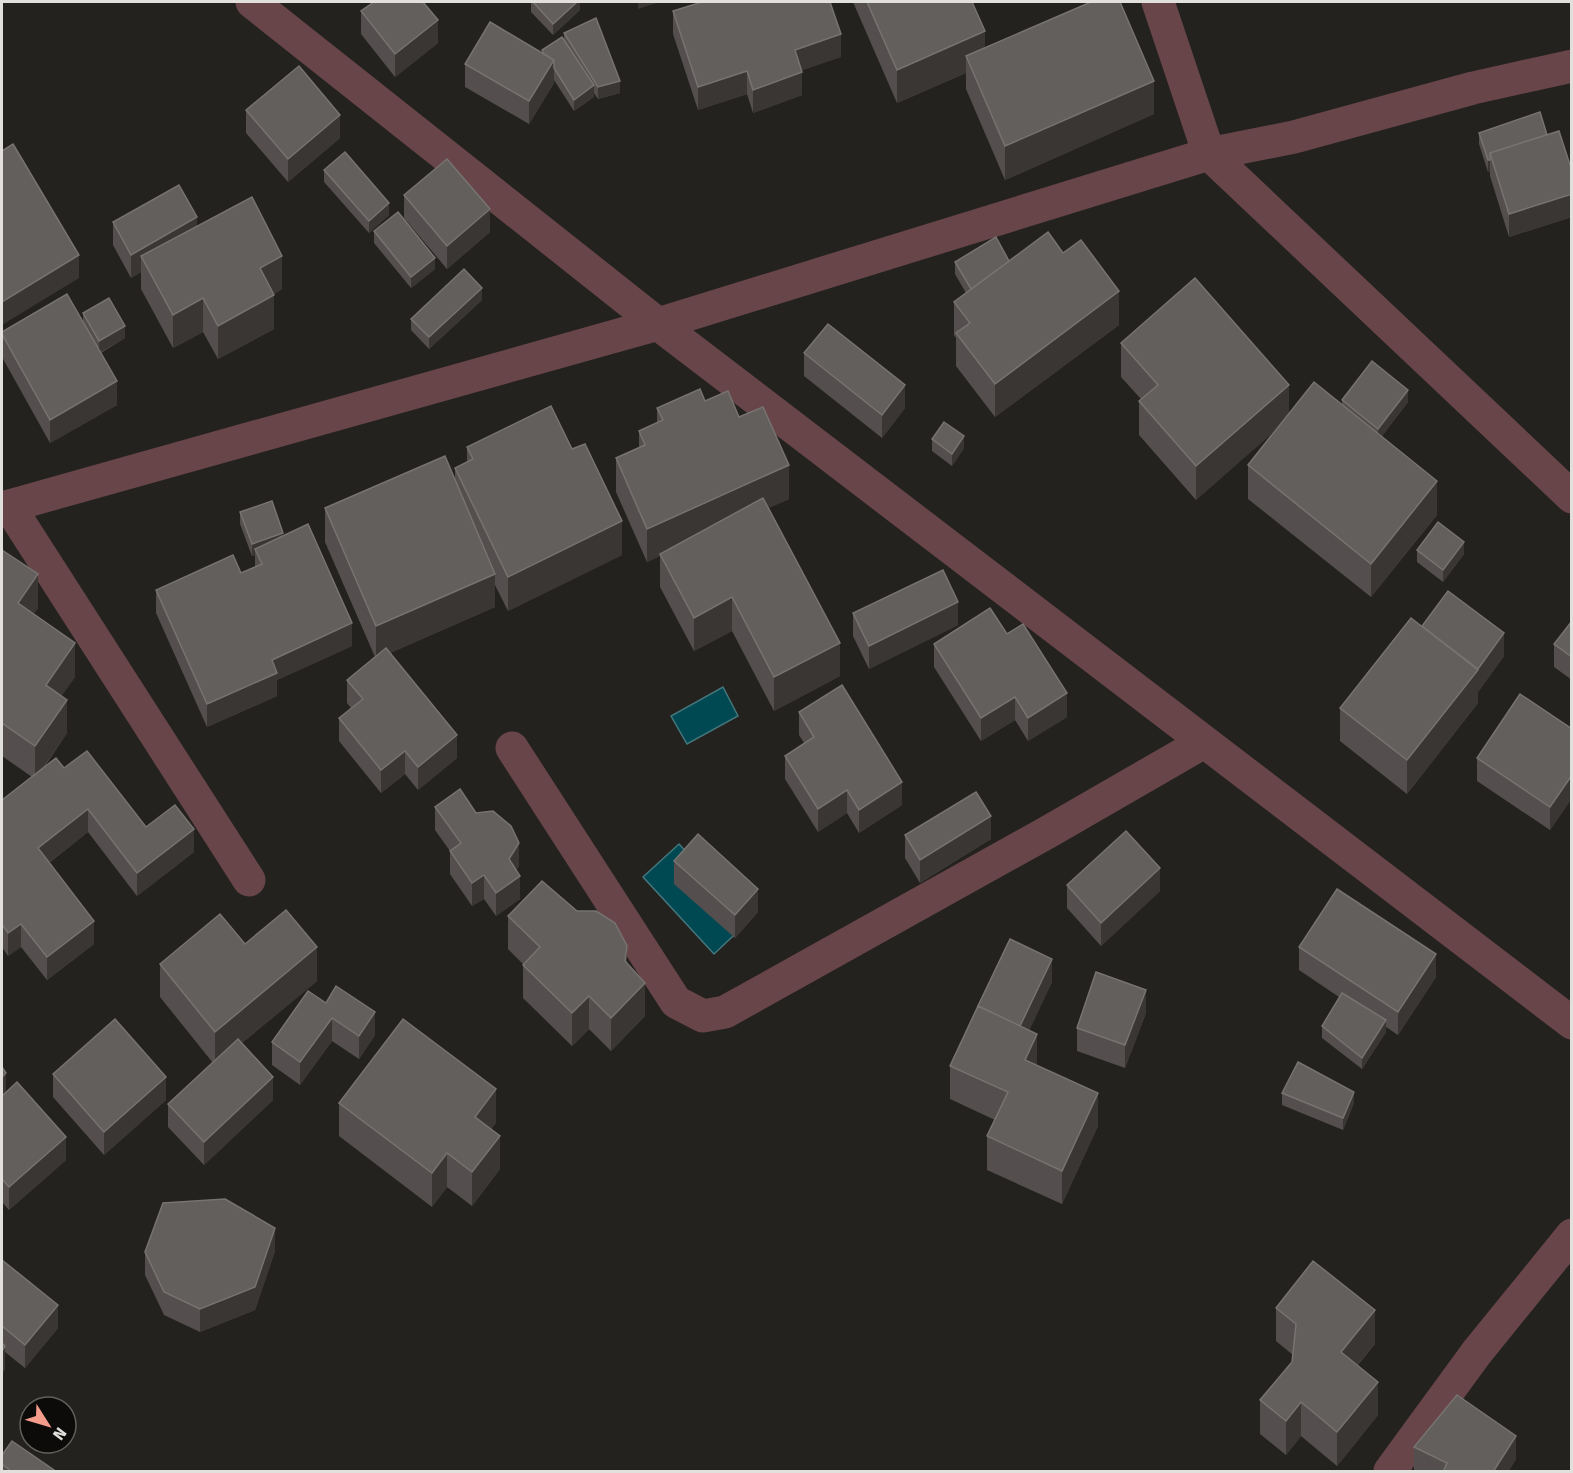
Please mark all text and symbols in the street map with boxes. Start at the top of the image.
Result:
north arrow [18,1395,78,1455]
text: N [49,1424,70,1444]

